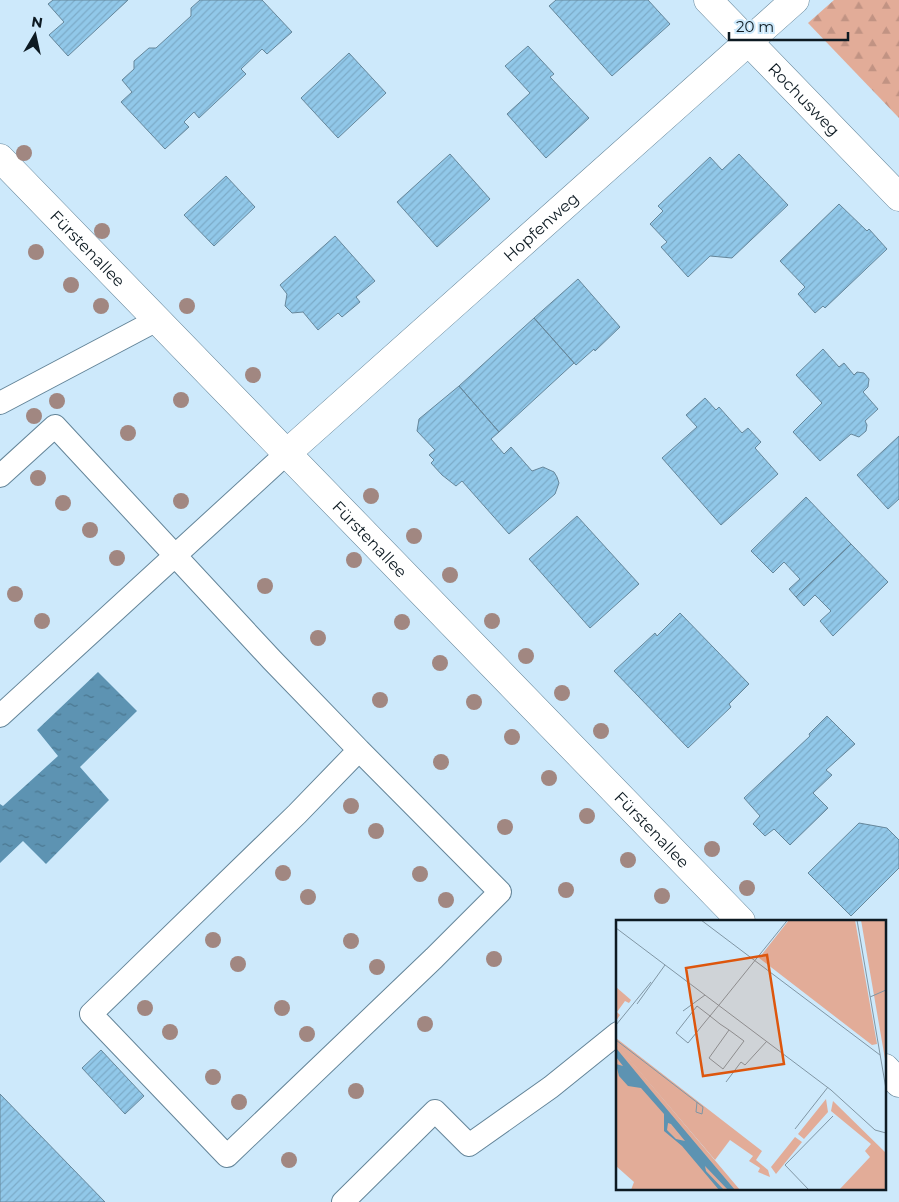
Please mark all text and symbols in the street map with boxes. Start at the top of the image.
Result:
north arrow [10,10,60,60]
scale bar [729,10,848,42]
text: N [30,12,44,32]
text: 20 m [736,17,774,36]
street label: Rochusweg [764,59,844,140]
street label: Hopfenweg [499,188,582,265]
street label: Fürstenallee [46,206,129,291]
street label: Fürstenallee [329,497,411,581]
street label: Fürstenallee [611,787,693,872]
inset map [616,920,886,1190]

